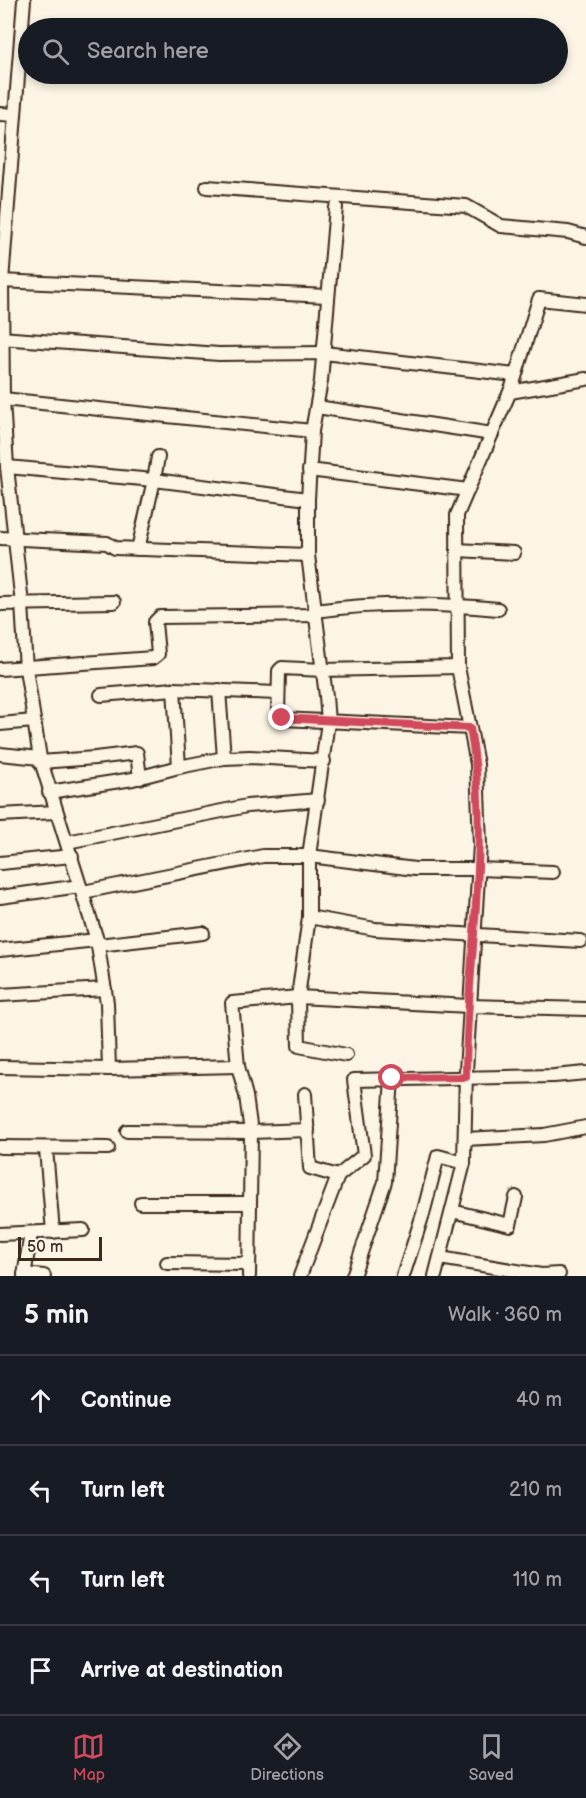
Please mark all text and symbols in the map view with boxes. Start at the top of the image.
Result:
search box [18,18,568,84]
icon: search [39,35,72,68]
text: Search here [87,38,209,65]
route end [268,704,294,730]
route start [378,1064,404,1090]
scale bar [18,1234,102,1262]
text: 50 m [27,1238,63,1257]
text: 5 min [24,1300,89,1331]
text: Walk · 360 m [448,1303,562,1327]
icon: ahead [24,1384,57,1417]
text: Continue [81,1387,171,1414]
text: 40 m [516,1388,562,1412]
icon: left [24,1474,57,1507]
text: Turn left [81,1477,165,1504]
text: 210 m [509,1478,562,1502]
icon: left [24,1564,57,1597]
text: Turn left [81,1567,165,1594]
text: 110 m [513,1568,562,1592]
icon: arrive [24,1654,57,1687]
text: Arrive at destination [81,1657,283,1684]
tab: Map [72,1730,105,1785]
tab: Directions [250,1730,324,1785]
tab: Saved [469,1730,514,1785]

